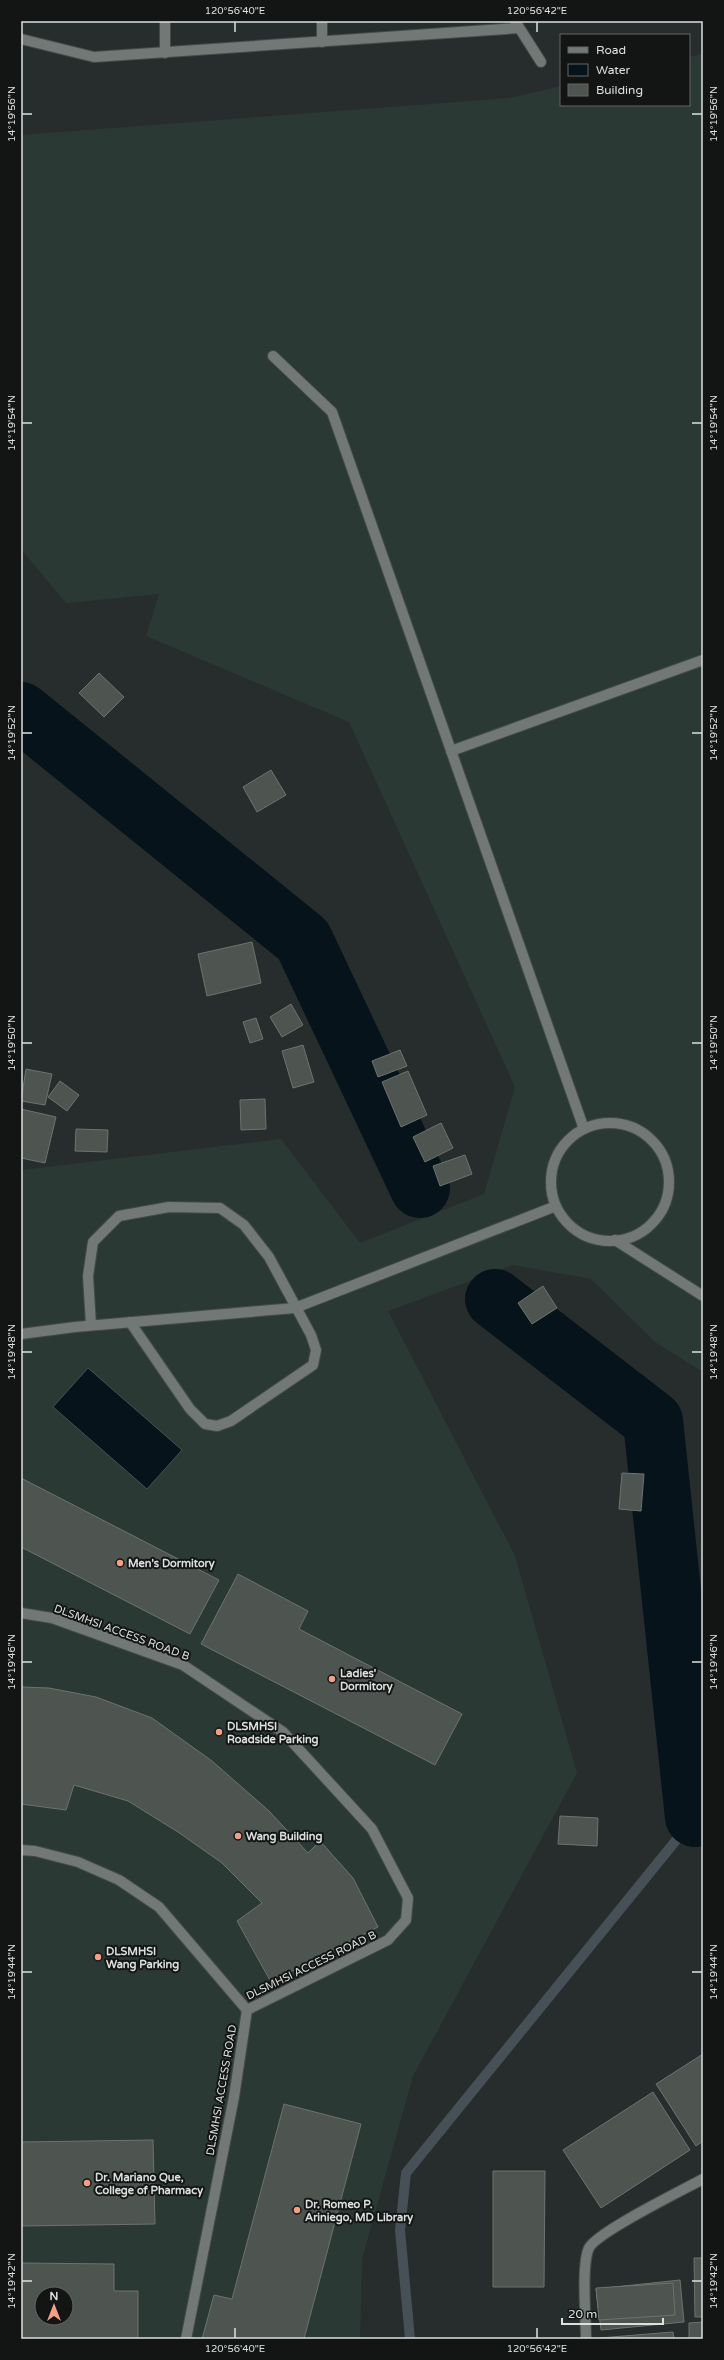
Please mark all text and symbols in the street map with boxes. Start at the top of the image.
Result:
text: 120°56'40"E [205,5,265,17]
text: 120°56'42"E [507,5,567,17]
legend [560,34,690,106]
text: Road [596,43,626,57]
text: Water [596,63,631,77]
text: Building [596,83,643,97]
text: 14°19'56"N [6,86,18,142]
text: 14°19'56"N [708,86,720,142]
text: 14°19'54"N [6,395,18,451]
text: 14°19'54"N [708,395,720,451]
text: 14°19'52"N [6,705,18,761]
text: 14°19'52"N [708,705,720,761]
text: 14°19'50"N [6,1015,18,1071]
text: 14°19'50"N [708,1015,720,1071]
text: 14°19'48"N [6,1324,18,1380]
text: 14°19'48"N [708,1324,720,1380]
place label: Men's Dormitory [128,1557,215,1571]
marker: Men's Dormitory [115,1558,125,1568]
street label: DLSMHSI ACCESS ROAD B [52,1602,192,1663]
text: 14°19'46"N [6,1634,18,1690]
text: 14°19'46"N [708,1634,720,1690]
place label: Ladies' Dormitory [340,1667,393,1694]
marker: Ladies' Dormitory [327,1674,337,1684]
place label: DLSMHSI Roadside Parking [227,1720,319,1747]
marker: DLSMHSI Roadside Parking [214,1727,224,1737]
place label: Wang Building [246,1830,322,1844]
marker: Wang Building [233,1831,243,1841]
street label: DLSMHSI ACCESS ROAD B [244,1928,379,2003]
text: 14°19'44"N [6,1944,18,2000]
text: 14°19'44"N [708,1944,720,2000]
place label: DLSMHSI Wang Parking [106,1945,179,1972]
marker: DLSMHSI Wang Parking [93,1952,103,1962]
street label: DLSMHSI ACCESS ROAD [204,2024,239,2157]
place label: Dr. Mariano Que, College of Pharmacy [95,2171,203,2198]
marker: Dr. Mariano Que, College of Pharmacy [82,2178,92,2188]
place label: Dr. Romeo P. Ariniego, MD Library [305,2198,413,2225]
marker: Dr. Romeo P. Ariniego, MD Library [292,2205,302,2215]
text: 14°19'42"N [6,2253,18,2309]
text: 14°19'42"N [708,2253,720,2309]
north arrow [34,2286,74,2326]
text: N [50,2290,58,2303]
scale bar [562,2300,663,2326]
text: 20 m [568,2307,597,2321]
text: 120°56'40"E [205,2343,265,2355]
text: 120°56'42"E [507,2343,567,2355]

